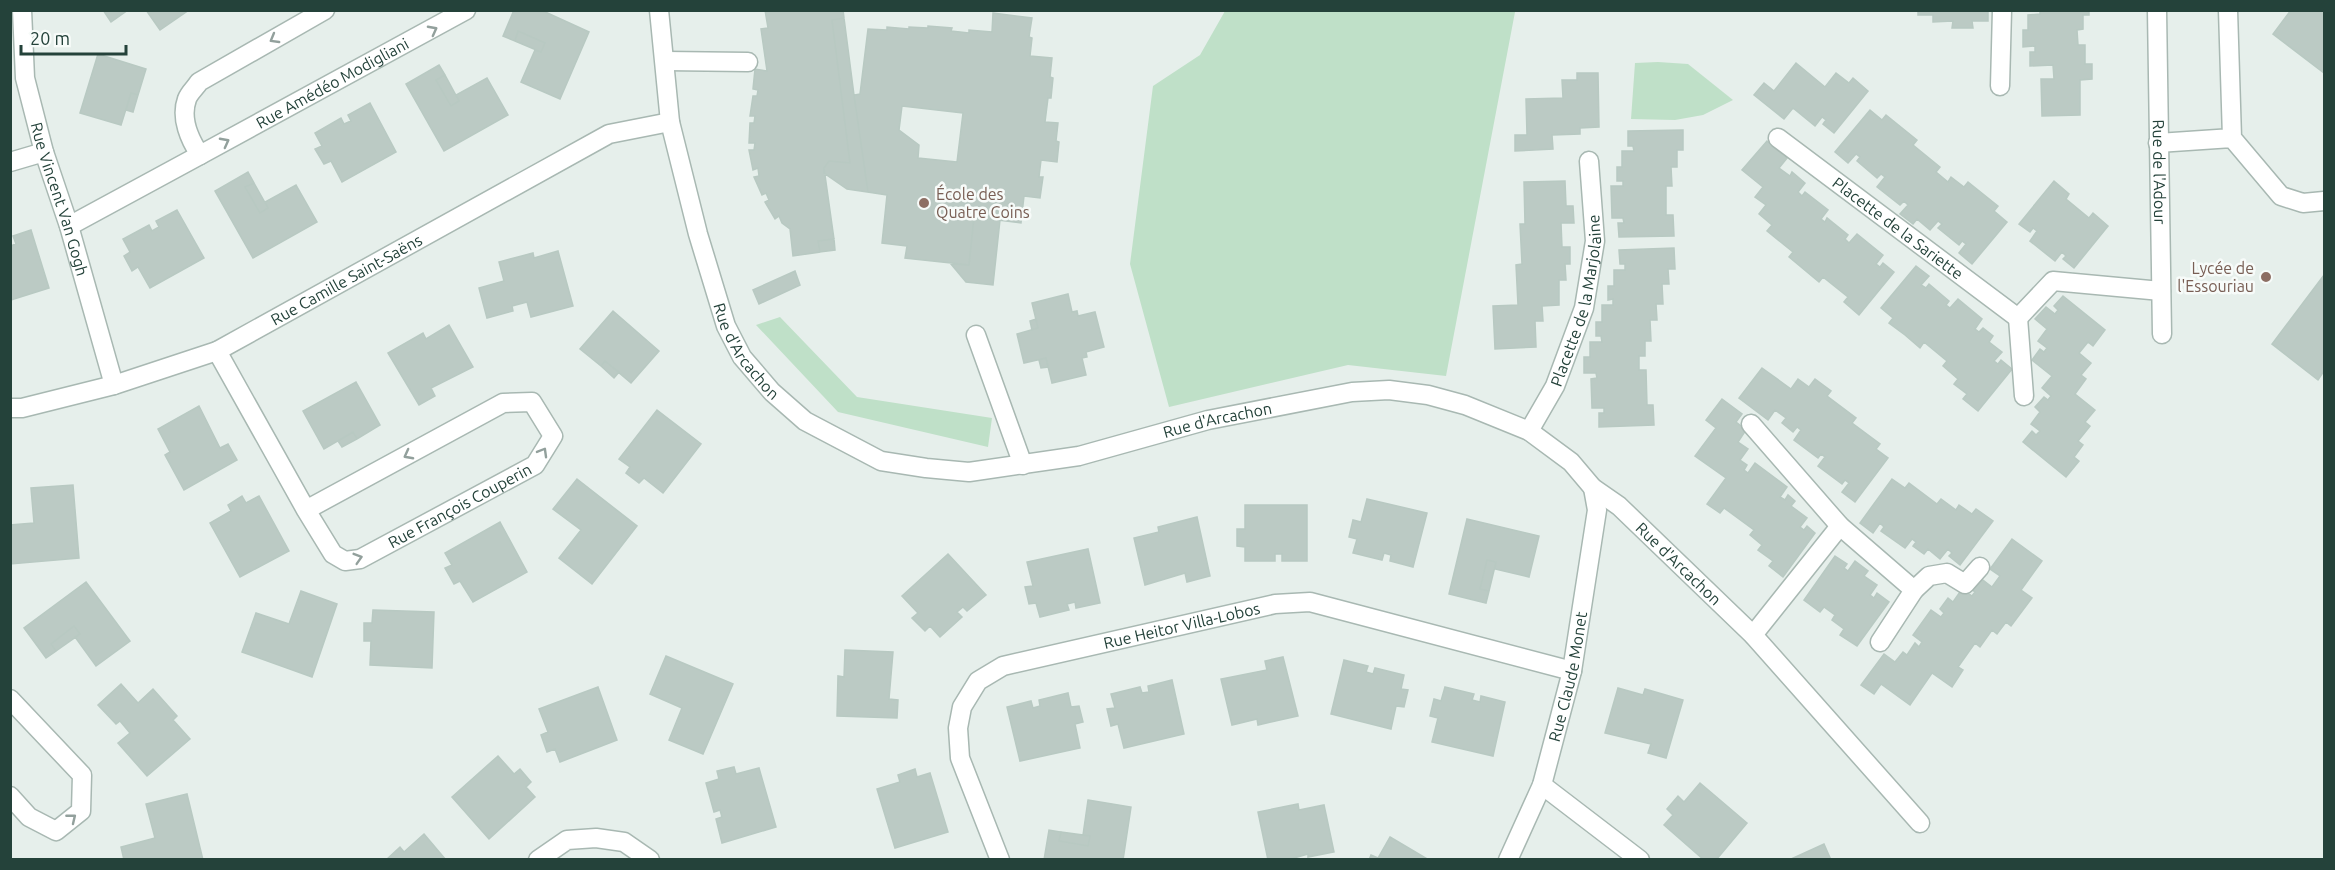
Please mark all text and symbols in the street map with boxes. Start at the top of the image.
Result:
scale bar [21,18,126,56]
one-way arrow [427,26,437,37]
text: 20 m [30,28,70,48]
one-way arrow [270,32,280,44]
street label: Rue Amédéo Modigliani [253,34,412,132]
street label: Rue de l'Adour [2150,119,2169,225]
street label: Rue Vincent Van Gogh [28,120,92,278]
one-way arrow [218,138,229,149]
street label: Placette de la Sariette [1829,173,1967,283]
place label: École des Quatre Coins [936,183,1030,221]
marker: École des Quatre Coins [917,196,931,210]
street label: Placette de la Marjolaine [1547,214,1604,389]
street label: Rue Camille Saint-Saëns [267,230,425,329]
place label: Lycée de l'Essouriau [2177,259,2254,295]
marker: Lycée de l'Essouriau [2259,270,2273,284]
street label: Rue d'Arcachon [710,301,783,403]
street label: Rue d'Arcachon [1161,399,1273,441]
one-way arrow [404,448,414,459]
one-way arrow [536,448,547,458]
street label: Rue François Couperin [385,460,534,551]
street label: Rue d'Arcachon [1632,518,1725,608]
one-way arrow [352,553,363,565]
street label: Rue Heitor Villa-Lobos [1102,599,1262,652]
street label: Rue Claude Monet [1545,610,1590,743]
one-way arrow [65,814,76,825]

